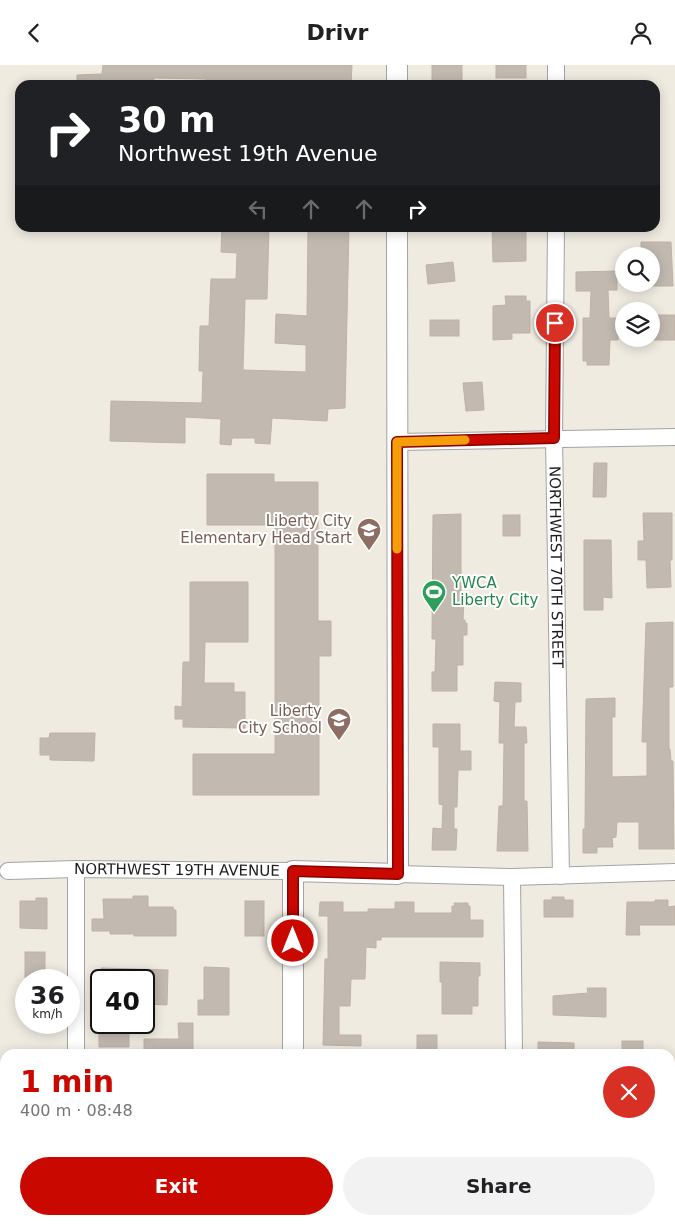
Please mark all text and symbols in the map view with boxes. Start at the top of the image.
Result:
icon: back [20,19,48,47]
icon: person [627,19,655,47]
text: Drivr [307,20,368,45]
icon: right [35,100,100,165]
text: 30 m [118,100,215,140]
text: Northwest 19th Avenue [118,141,377,166]
icon: left [244,195,272,223]
icon: ahead [297,195,325,223]
icon: ahead [350,195,378,223]
icon: right [403,195,431,223]
map controls [615,247,660,347]
button: search [615,247,660,292]
pin [534,302,576,344]
button: layers [615,302,660,347]
icon: arrive [541,309,569,337]
street label: NORTHWEST 70TH STREET [545,466,567,669]
place label: Liberty City Elementary Head Start [180,512,352,547]
school or university icon: Liberty City Elementary Head Start [356,517,382,551]
place label: YWCA Liberty City [451,574,538,609]
sports icon: YWCA Liberty City [421,579,447,613]
place label: Liberty City School [238,702,322,737]
school or university icon: Liberty City School [326,707,352,741]
street label: NORTHWEST 19TH AVENUE [74,860,280,880]
position arrow [266,914,318,966]
speed limit sign: 40 [90,969,155,1034]
text: 36 [30,981,65,1010]
text: km/h [32,1007,63,1021]
text: 1 min [20,1064,114,1099]
button: close [603,1066,655,1118]
text: 400 m · 08:48 [20,1101,133,1120]
button: Exit [20,1157,333,1215]
button: Share [343,1157,655,1215]

